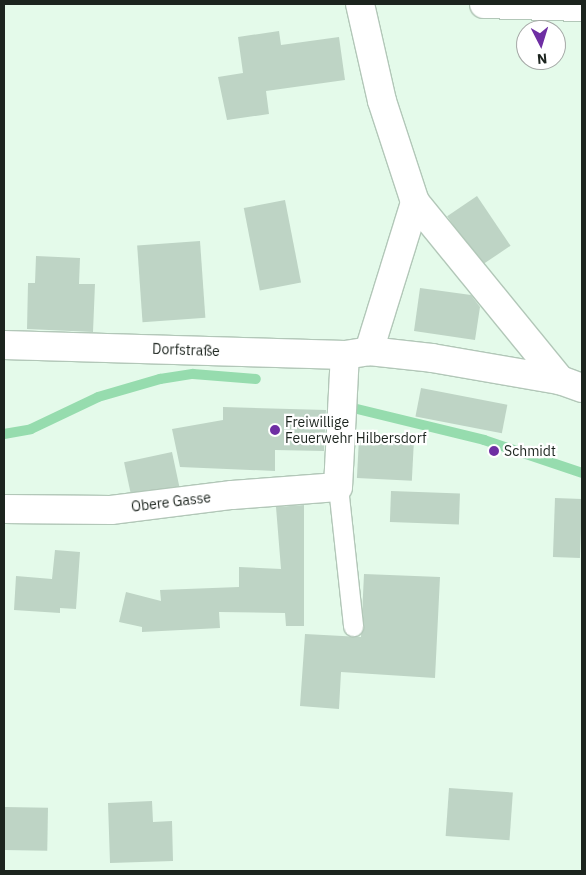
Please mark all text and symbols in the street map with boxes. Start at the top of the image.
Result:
north arrow [516,20,566,70]
text: N [536,50,548,68]
street label: Dorfstraße [152,340,220,360]
place label: Freiwillige Feuerwehr Hilbersdorf [285,414,426,447]
marker: Freiwillige Feuerwehr Hilbersdorf [269,424,281,436]
place label: Schmidt [504,443,556,459]
marker: Schmidt [488,445,500,457]
street label: Obere Gasse [130,489,212,515]

